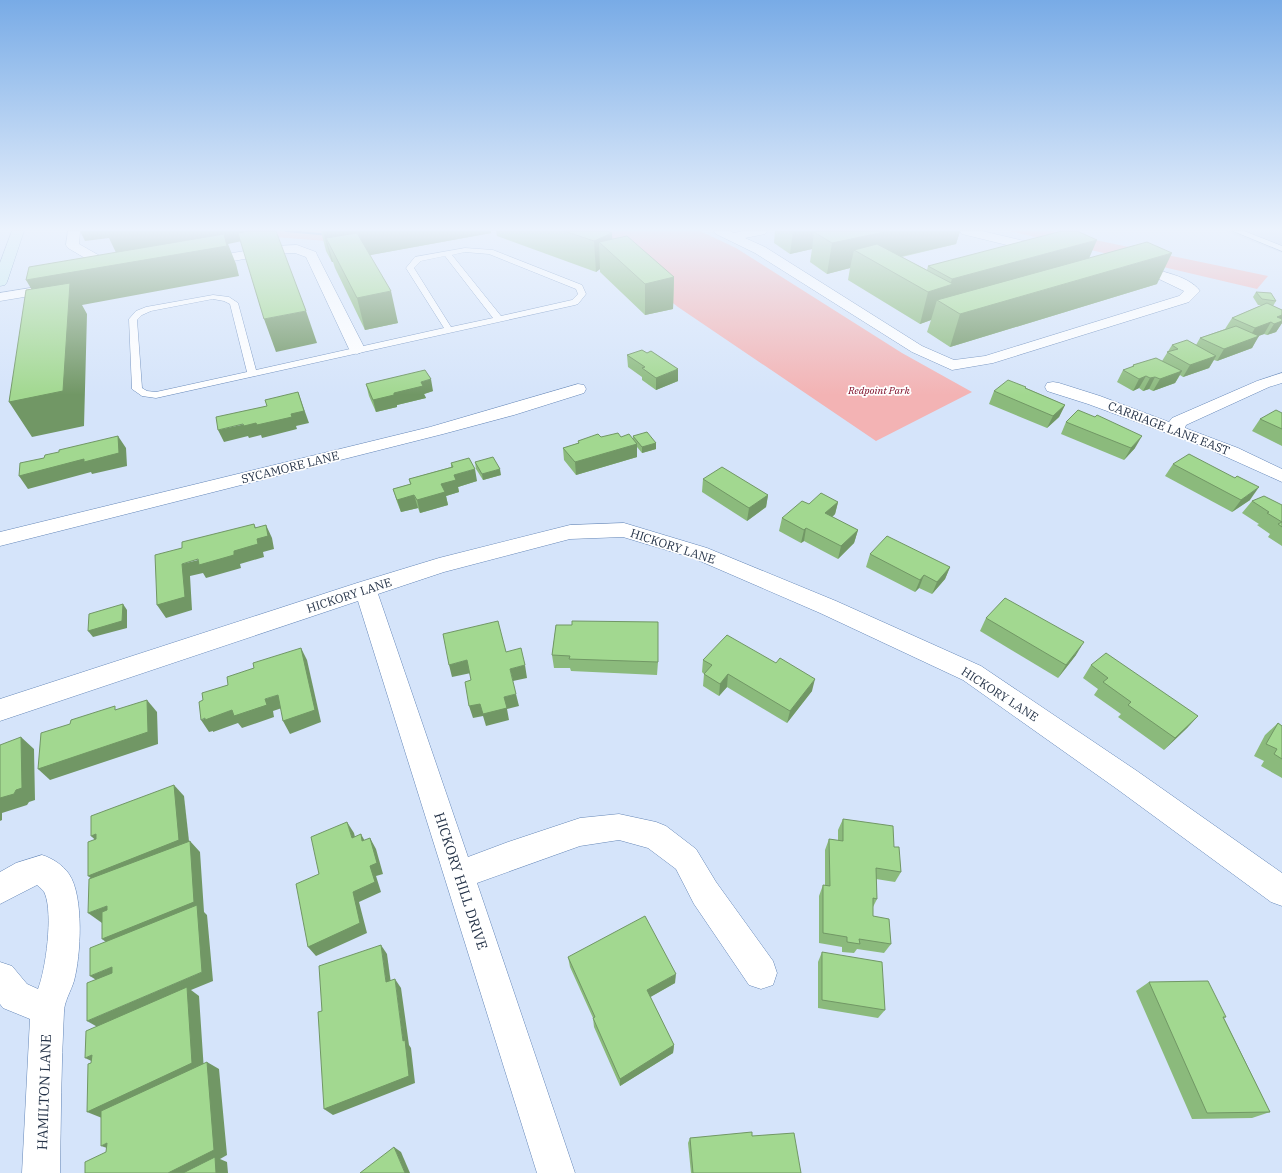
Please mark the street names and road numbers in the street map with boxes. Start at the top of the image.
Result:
street label: CARRIAGE LANE EAST [1106,398,1232,458]
street label: SYCAMORE LANE [240,448,340,486]
street label: HICKORY LANE [629,525,717,567]
street label: HICKORY LANE [305,574,393,616]
street label: HICKORY LANE [959,664,1041,724]
street label: HICKORY HILL DRIVE [430,810,492,952]
street label: HAMILTON LANE [33,1034,55,1150]

